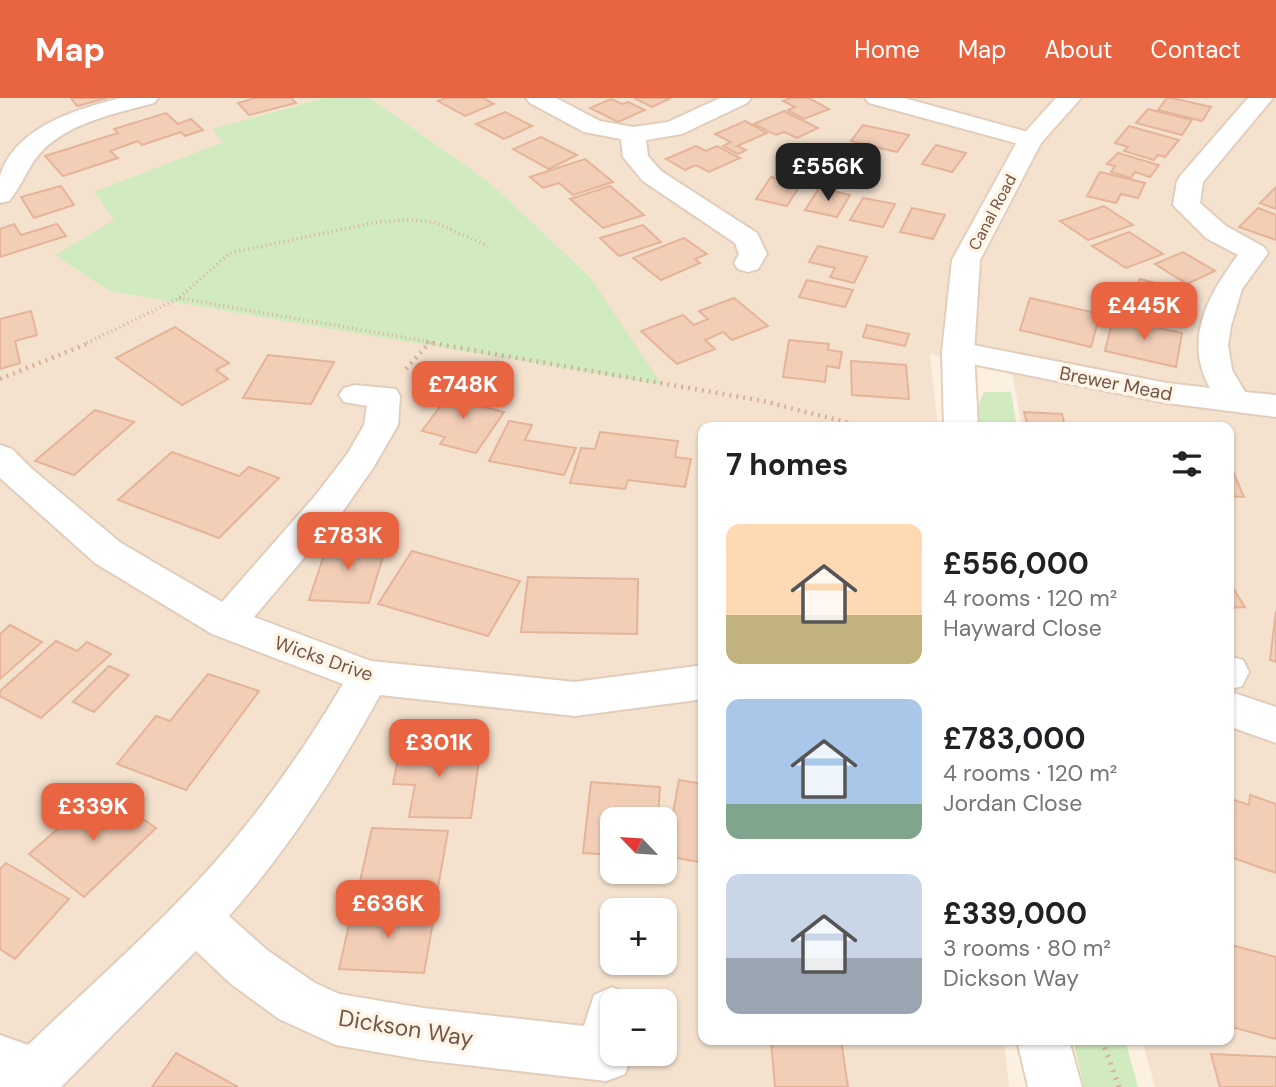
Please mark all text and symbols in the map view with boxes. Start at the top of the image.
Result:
text: Map [35,28,105,71]
text: Home [854,34,920,65]
text: Map [958,34,1006,65]
text: About [1044,34,1113,65]
text: Contact [1151,34,1241,65]
pin: £556K [779,144,877,203]
text: £556K [792,151,864,181]
street label: Canal Road [964,171,1021,254]
pin: £445K [1095,282,1193,342]
text: £445K [1107,290,1181,320]
street label: Brewer Mead [1057,360,1175,407]
pin: £748K [414,362,512,421]
text: £748K [428,369,498,399]
text: 7 homes [726,445,848,484]
icon: filters [1168,445,1206,483]
pin: £783K [299,512,397,572]
text: £783K [313,520,383,550]
text: £556,000 [943,544,1089,583]
icon: home [782,552,866,636]
text: 4 rooms · 120 m² [943,583,1117,613]
text: Hayward Close [943,613,1102,643]
street label: Wicks Drive [271,630,376,687]
text: £783,000 [943,719,1086,758]
pin: £301K [390,720,488,779]
text: £301K [405,727,473,757]
icon: home [782,727,866,811]
text: 4 rooms · 120 m² [943,758,1117,788]
pin: £339K [44,784,142,843]
text: Jordan Close [943,788,1082,818]
text: £339K [57,791,129,821]
north arrow [600,807,677,884]
map controls [600,807,677,1066]
pin: £636K [339,880,437,940]
text: £636K [352,888,424,918]
text: £339,000 [943,894,1087,933]
button: + [600,898,677,975]
icon: home [782,902,866,986]
text: 3 rooms · 80 m² [943,933,1111,963]
text: Dickson Way [943,963,1079,993]
button: − [600,989,677,1066]
street label: Dickson Way [336,1003,476,1053]

